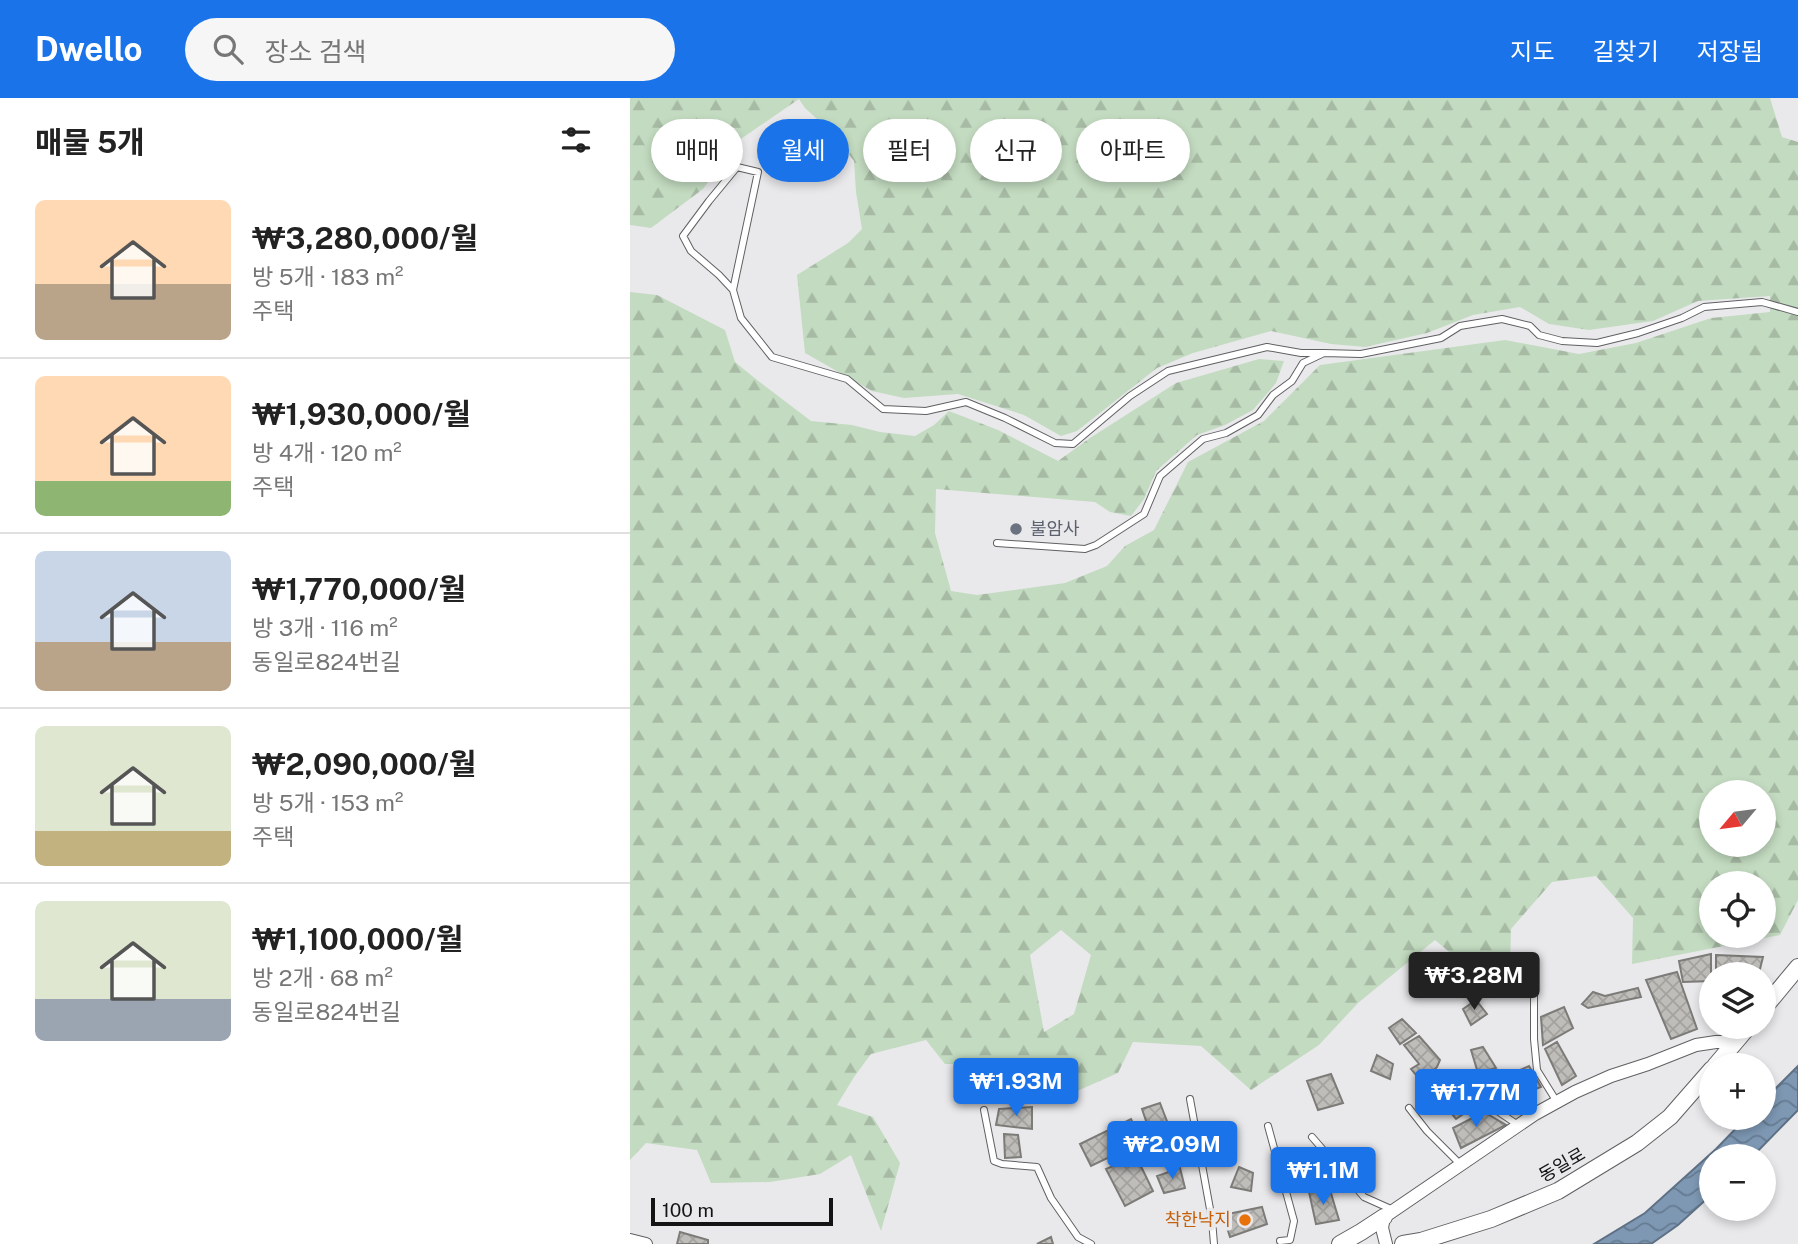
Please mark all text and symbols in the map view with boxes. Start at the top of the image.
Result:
search box [185,18,675,81]
text: Dwello [35,30,143,68]
icon: search [209,30,247,68]
text: 장소 검색 [265,36,367,67]
text: 지도 [1510,37,1555,65]
text: 길찾기 [1593,37,1659,65]
text: 저장됨 [1697,37,1763,65]
chip: 매매 [651,119,743,182]
chip: 월세 [757,119,849,182]
chip: 필터 [863,119,956,182]
chip: 신규 [970,119,1062,182]
chip: 아파트 [1076,119,1190,182]
icon: filters [557,121,595,159]
text: 매물 5개 [35,124,145,160]
text: ₩3,280,000/월 [252,220,478,256]
icon: home [91,228,175,312]
text: 방 5개 · 183 m² [252,263,403,290]
text: 주택 [252,297,294,324]
text: ₩1,930,000/월 [252,396,471,432]
icon: home [91,404,175,488]
text: 방 4개 · 120 m² [252,439,402,466]
text: 주택 [252,473,294,500]
place label: 불암사 [1030,518,1080,539]
marker: 불암사 [1008,521,1024,537]
text: ₩1,770,000/월 [252,571,466,607]
icon: home [91,579,175,663]
text: 방 3개 · 116 m² [252,614,398,641]
text: 동일로824번길 [252,648,401,675]
text: ₩2,090,000/월 [252,746,476,782]
icon: home [91,754,175,838]
north arrow [1699,780,1776,858]
map controls [1699,780,1776,1221]
text: 방 5개 · 153 m² [252,789,403,816]
text: 주택 [252,823,294,850]
button: locate [1699,871,1776,948]
text: ₩1,100,000/월 [252,921,463,957]
icon: home [91,929,175,1013]
pin: ₩3.28M [1417,953,1531,1012]
text: ₩3.28M [1425,961,1523,988]
button: layers [1699,962,1776,1039]
text: 방 2개 · 68 m² [252,964,393,991]
text: 동일로824번길 [252,998,401,1025]
button: + [1699,1053,1776,1130]
pin: ₩1.93M [959,1058,1073,1118]
text: ₩1.93M [969,1067,1063,1094]
pin: ₩1.77M [1419,1070,1533,1129]
text: ₩1.77M [1431,1078,1521,1105]
pin: ₩2.09M [1115,1122,1229,1181]
text: ₩2.09M [1123,1130,1221,1157]
street label: 동일로 [1535,1143,1589,1186]
button: − [1699,1144,1776,1221]
pin: ₩1.1M [1274,1148,1372,1207]
text: ₩1.1M [1287,1156,1359,1183]
scale bar [651,1195,833,1227]
text: 100 m [662,1199,714,1221]
place label: 착한낙지 [1165,1209,1231,1230]
marker: 착한낙지 [1237,1212,1253,1228]

